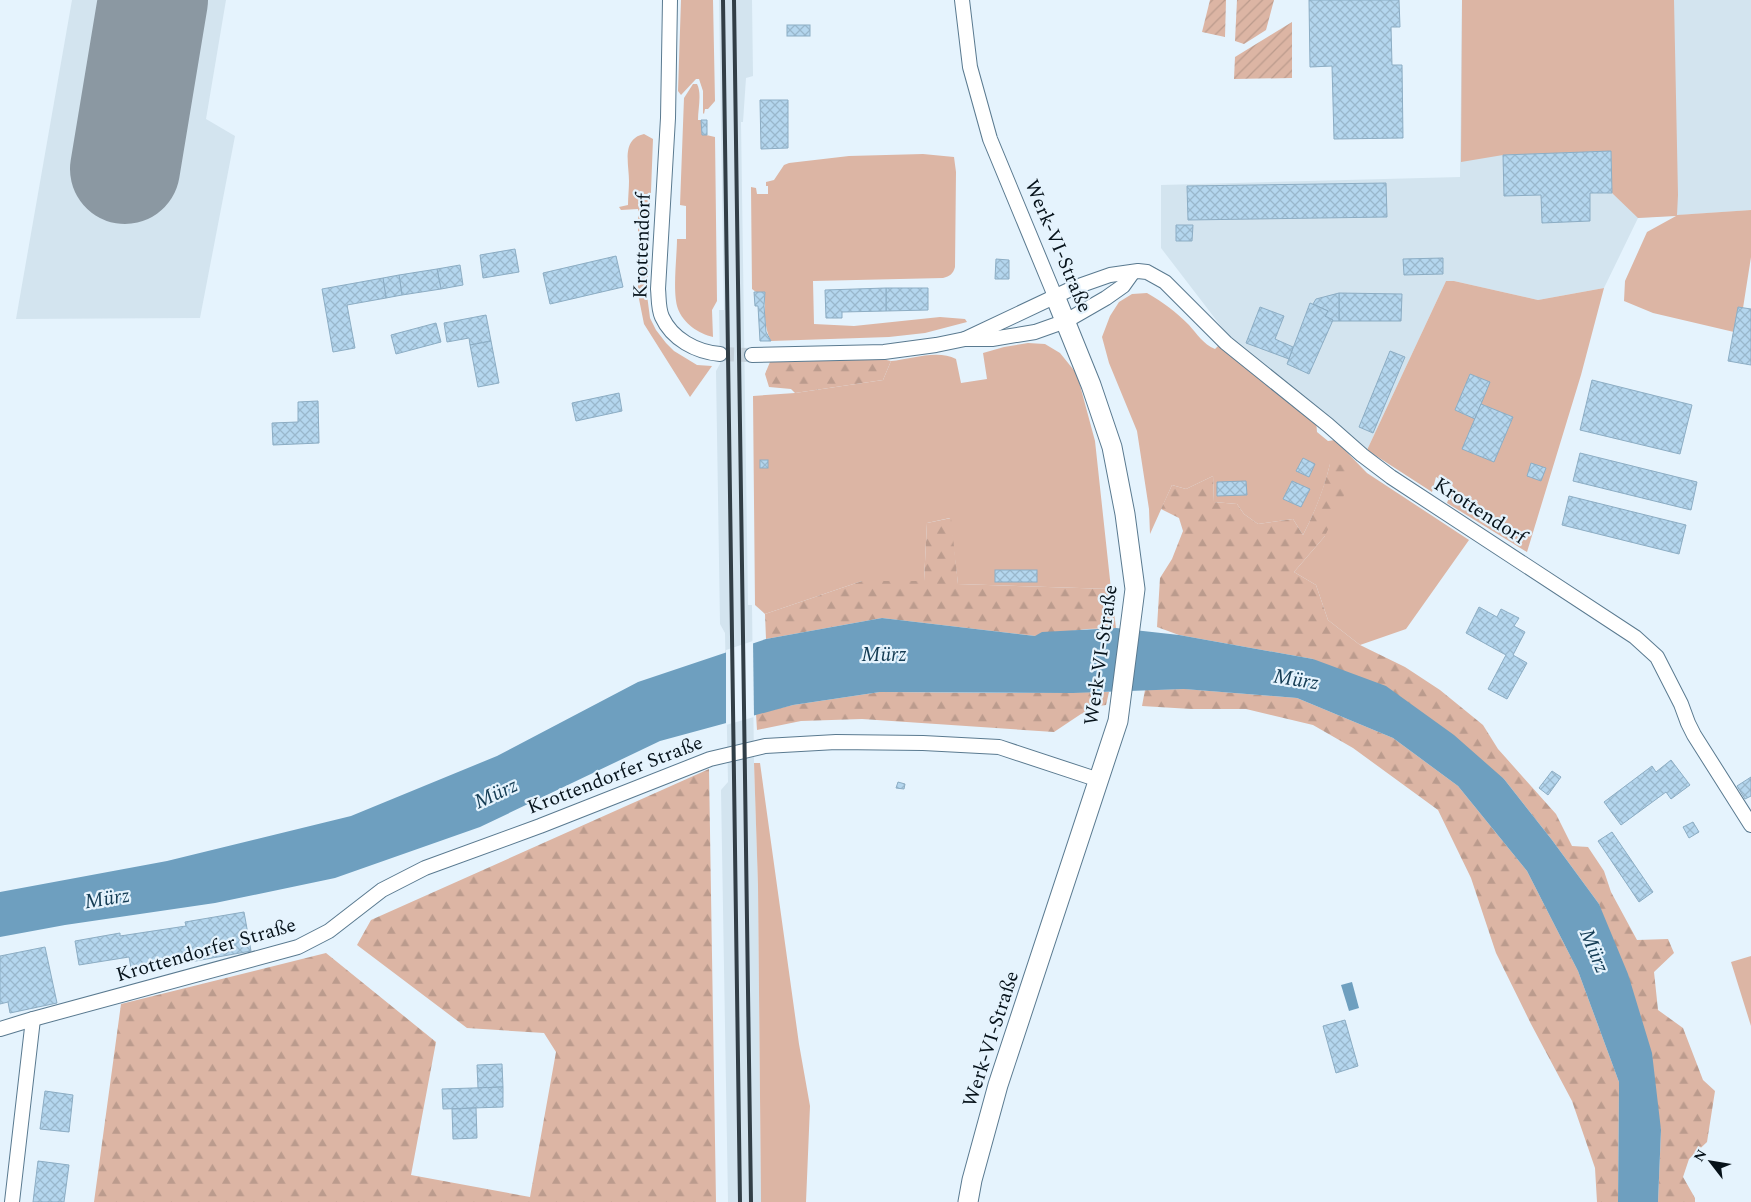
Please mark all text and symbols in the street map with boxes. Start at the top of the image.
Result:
street label: Werk-VI-Straße [1016,175,1100,317]
street label: Krottendorf [625,191,659,299]
street label: Krottendorf [1428,470,1534,554]
street label: Werk-VI-Straße [1076,583,1126,727]
water label: Mürz [861,639,907,671]
water label: Mürz [1271,661,1321,699]
street label: Krottendorfer Straße [523,728,707,822]
water label: Mürz [469,770,523,818]
water label: Mürz [82,880,132,918]
street label: Krottendorfer Straße [112,910,300,990]
water label: Mürz [1570,924,1618,978]
street label: Werk-VI-Straße [955,967,1027,1111]
north arrow [1686,1137,1736,1187]
text: N [1688,1145,1712,1166]

